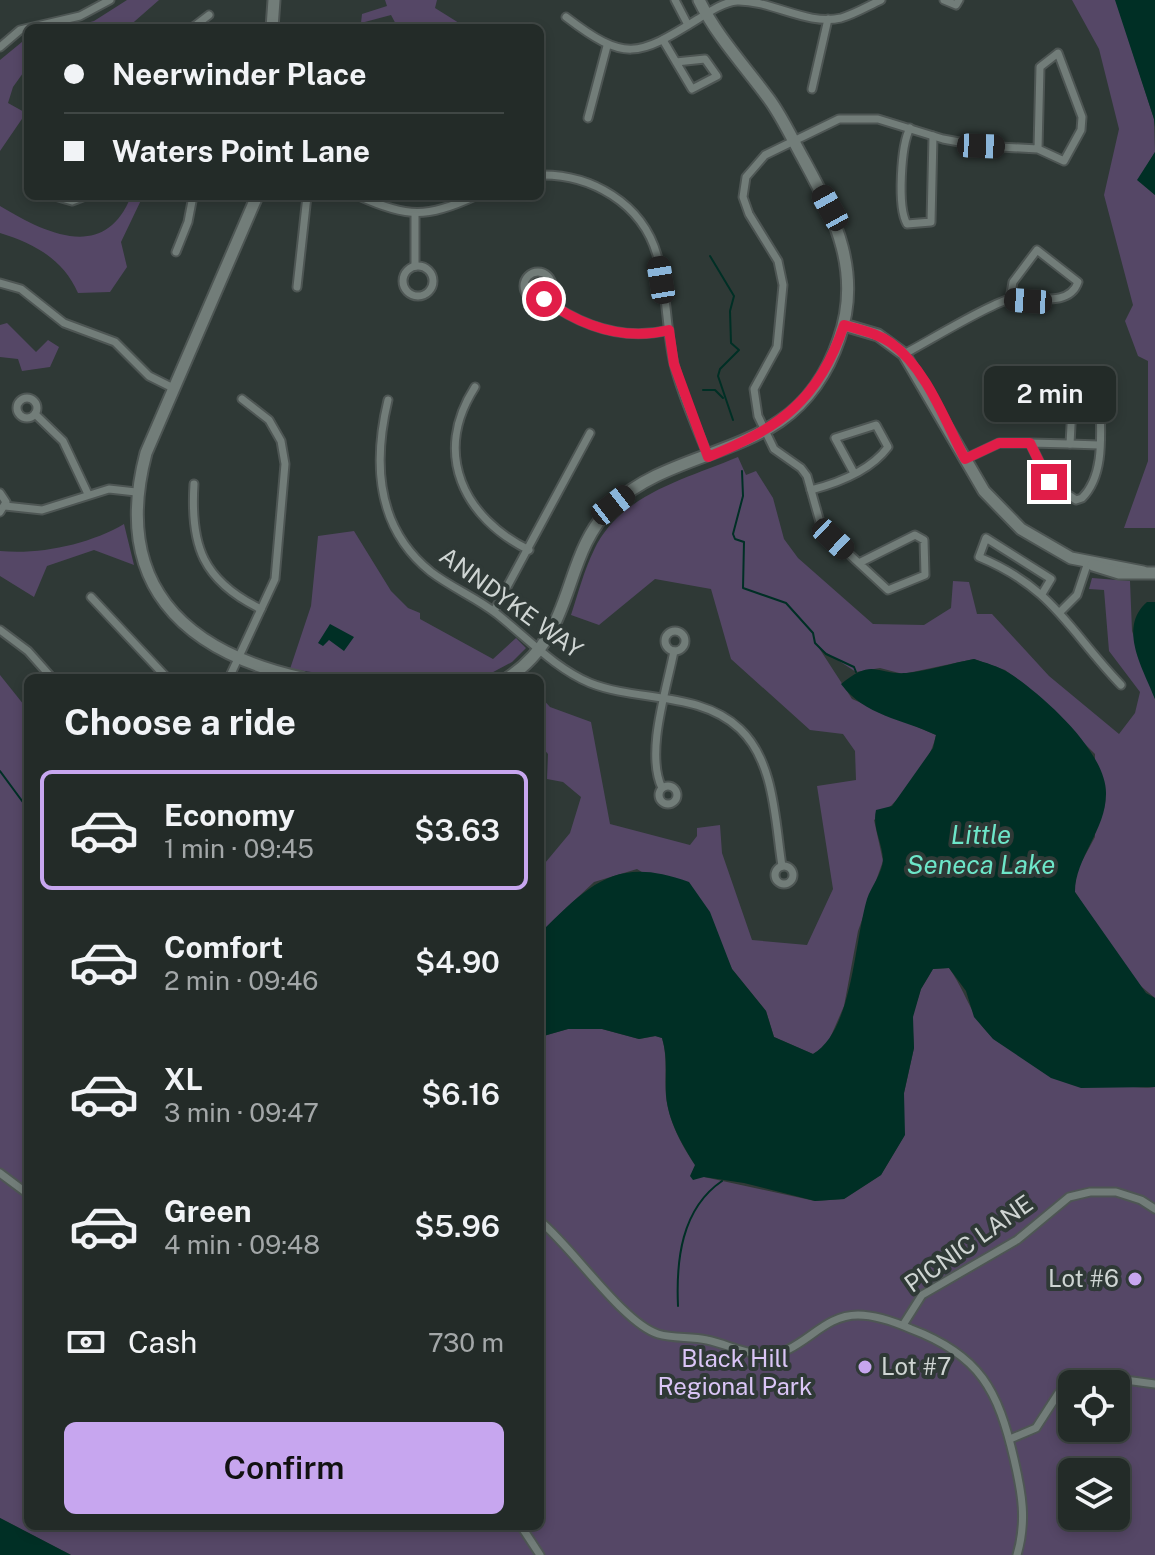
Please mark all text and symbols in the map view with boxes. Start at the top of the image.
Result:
text: Neerwinder Place [112,56,367,92]
text: Waters Point Lane [112,133,370,169]
car [957,133,1005,159]
car [808,181,852,235]
car [645,254,677,306]
route start [526,281,562,317]
car [1003,287,1053,315]
callout: 2 min [983,366,1115,422]
text: 2 min [1016,378,1084,409]
route end [1031,464,1067,500]
car [587,481,639,529]
car [807,514,859,564]
street label: ANNDYKE WAY [435,541,589,664]
text: Choose a ride [64,701,296,743]
icon: car [68,794,140,866]
text: Economy [164,797,295,833]
text: $3.63 [414,812,500,848]
water label: Little Seneca Lake [907,819,1055,880]
text: 1 min · 09:45 [164,833,314,864]
icon: car [68,926,140,998]
text: Comfort [164,929,283,965]
text: $4.90 [415,944,500,980]
text: 2 min · 09:46 [164,965,319,996]
icon: car [68,1058,140,1130]
text: XL [164,1061,203,1097]
text: $6.16 [421,1076,500,1112]
text: 3 min · 09:47 [164,1097,319,1128]
street label: PICNIC LANE [899,1189,1038,1298]
icon: car [68,1190,140,1262]
text: Green [164,1193,251,1229]
text: $5.96 [414,1208,500,1244]
text: 4 min · 09:48 [164,1229,320,1260]
place label: Lot #6 [1048,1264,1119,1292]
marker: Lot #6 [1126,1270,1144,1288]
icon: cash [64,1320,108,1364]
text: Cash [128,1324,197,1360]
text: 730 m [428,1327,504,1358]
park label: Black Hill Regional Park [657,1344,813,1400]
place label: Lot #7 [881,1352,951,1380]
marker: Lot #7 [856,1358,874,1376]
map controls [1058,1370,1130,1530]
button: locate [1058,1370,1130,1442]
button: Confirm [64,1422,504,1514]
button: layers [1058,1458,1130,1530]

